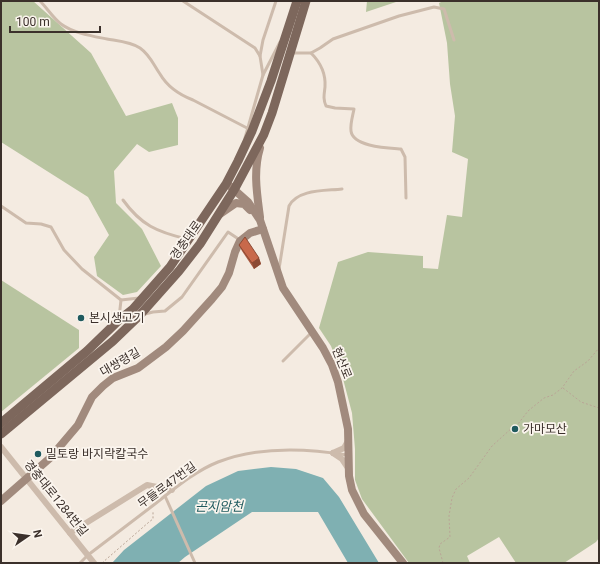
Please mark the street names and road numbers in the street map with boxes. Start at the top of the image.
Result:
street label: 경충대로 [168,218,204,262]
street label: 대쌍령길 [97,345,143,379]
street label: 현산로 [329,345,355,381]
street label: 경충대로1284번길 [21,457,91,539]
street label: 무들로47번길 [135,459,199,511]

